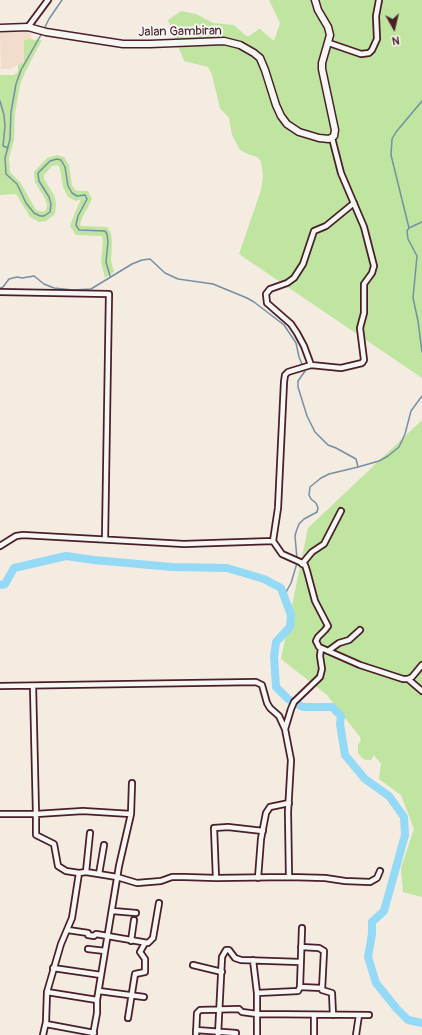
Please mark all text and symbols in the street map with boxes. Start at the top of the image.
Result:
north arrow [374,8,414,48]
street label: Jalan Gambiran [138,23,222,41]
text: N [391,33,400,47]

